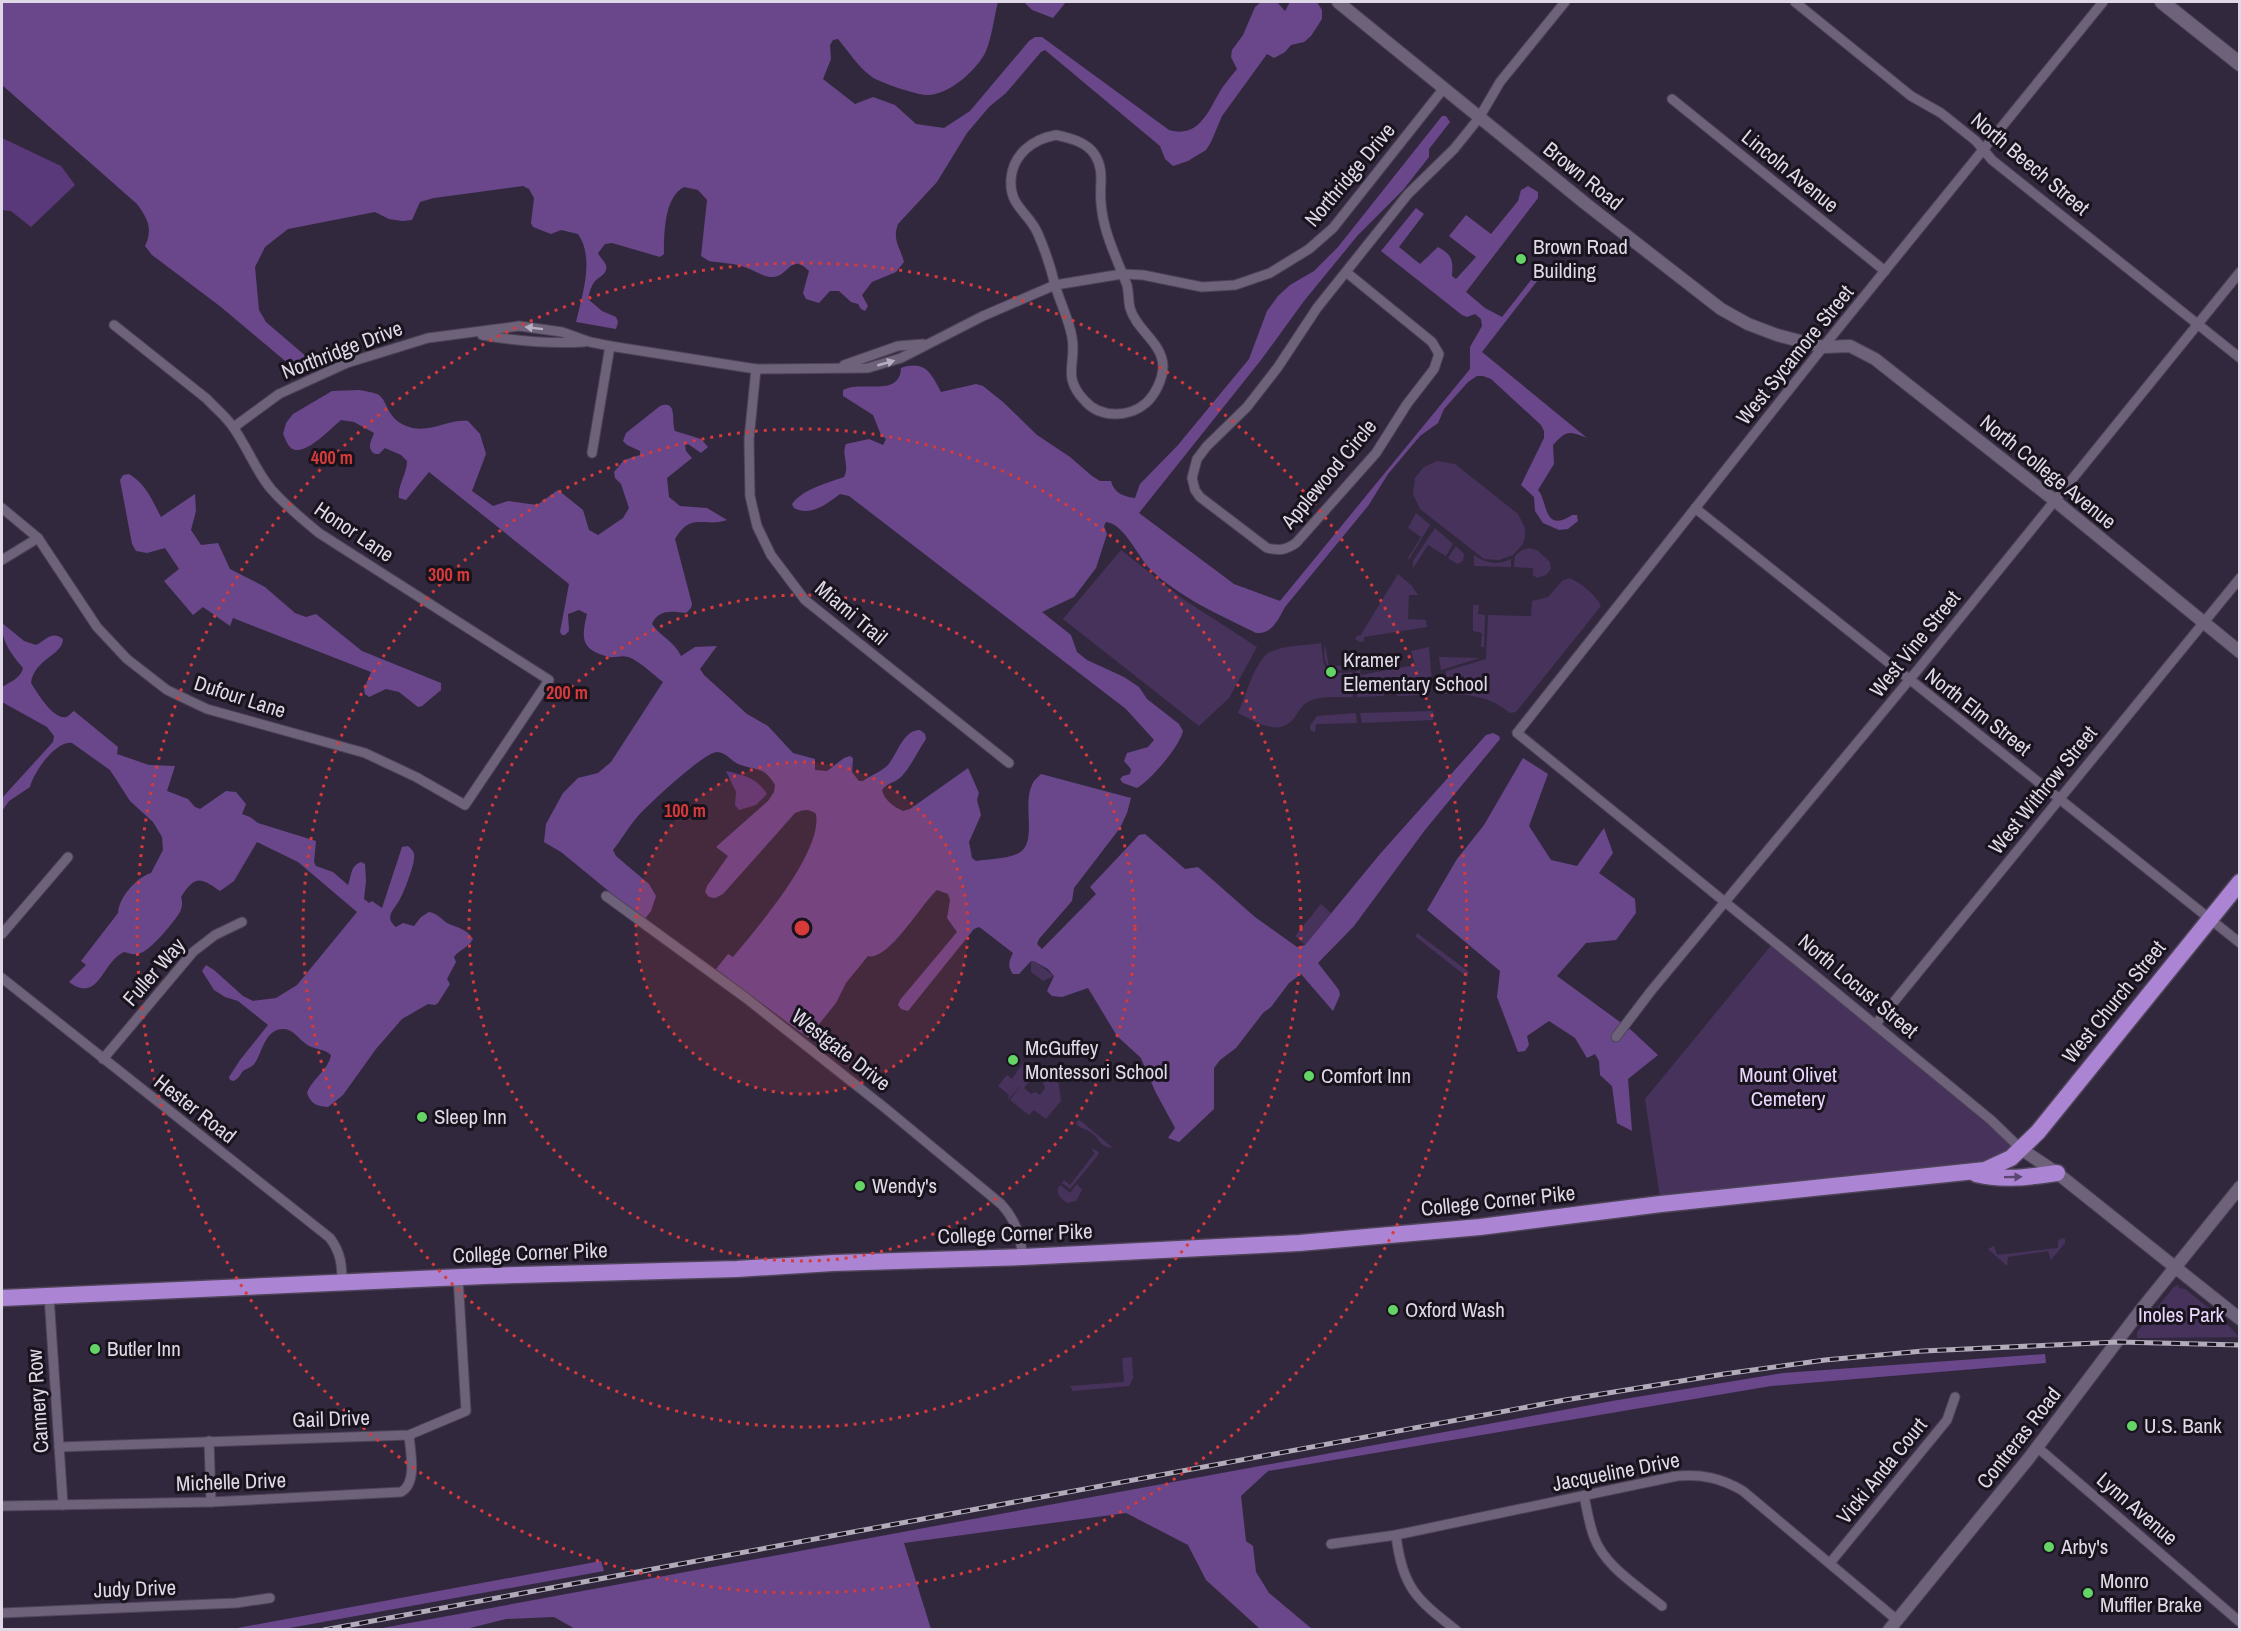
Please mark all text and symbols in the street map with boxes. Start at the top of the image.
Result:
street label: North Beech Street [1965,105,2096,222]
street label: Northridge Drive [1298,117,1402,233]
street label: Lincoln Avenue [1736,122,1845,219]
street label: Brown Road [1537,135,1629,217]
place label: Brown Road Building [1533,232,1628,285]
marker: Brown Road Building [1514,252,1528,266]
street label: West Sycamore Street [1729,279,1860,431]
street label: Northridge Drive [277,313,406,386]
one-way arrow [524,323,543,333]
one-way arrow [877,358,895,367]
street label: North College Avenue [1974,408,2122,536]
street label: Applewood Circle [1273,413,1383,535]
text: 400 m [311,445,353,470]
street label: Honor Lane [309,494,400,569]
text: 300 m [428,562,470,587]
street label: Miami Trail [809,574,894,651]
street label: West Vine Street [1863,584,1967,703]
place label: Kramer Elementary School [1343,645,1488,698]
street label: North Elm Street [1919,661,2038,762]
marker: Kramer Elementary School [1324,665,1338,679]
street label: Dufour Lane [191,668,290,725]
text: 200 m [546,680,588,705]
street label: West Withrow Street [1982,719,2104,860]
text: 100 m [664,798,706,823]
centre of rings [792,918,812,938]
street label: North Locust Street [1792,927,1925,1045]
street label: Fuller Way [116,931,192,1012]
street label: West Church Street [2055,934,2172,1069]
street label: Westgate Drive [786,1002,897,1097]
place label: McGuffey Montessori School [1025,1033,1168,1086]
marker: McGuffey Montessori School [1006,1053,1020,1067]
park label: Mount Olivet Cemetery [1739,1060,1837,1113]
place label: Comfort Inn [1321,1061,1411,1090]
street label: Hester Road [148,1067,242,1150]
marker: Comfort Inn [1302,1069,1316,1083]
place label: Sleep Inn [434,1102,507,1131]
marker: Sleep Inn [415,1110,429,1124]
place label: Wendy's [872,1171,937,1200]
one-way arrow [2004,1172,2023,1182]
street label: College Corner Pike [1419,1178,1577,1223]
marker: Wendy's [853,1179,867,1193]
street label: College Corner Pike [937,1216,1093,1251]
street label: College Corner Pike [452,1235,608,1270]
place label: Oxford Wash [1405,1295,1505,1324]
park label: Inoles Park [2138,1300,2224,1329]
marker: Oxford Wash [1386,1303,1400,1317]
place label: Butler Inn [107,1334,181,1363]
marker: Butler Inn [88,1342,102,1356]
street label: Cannery Row [19,1347,56,1454]
street label: Contreras Road [1970,1381,2067,1495]
street label: Gail Drive [292,1403,370,1434]
street label: Vicki Anda Court [1830,1411,1934,1530]
place label: U.S. Bank [2144,1411,2222,1440]
marker: U.S. Bank [2125,1419,2139,1433]
street label: Jacqueline Drive [1550,1445,1682,1498]
street label: Michelle Drive [175,1465,286,1498]
street label: Lynn Avenue [2091,1465,2184,1552]
place label: Arby's [2060,1532,2108,1561]
marker: Arby's [2042,1540,2056,1554]
place label: Monro Muffler Brake [2100,1566,2202,1619]
street label: Judy Drive [93,1573,177,1604]
marker: Monro Muffler Brake [2081,1586,2095,1600]

